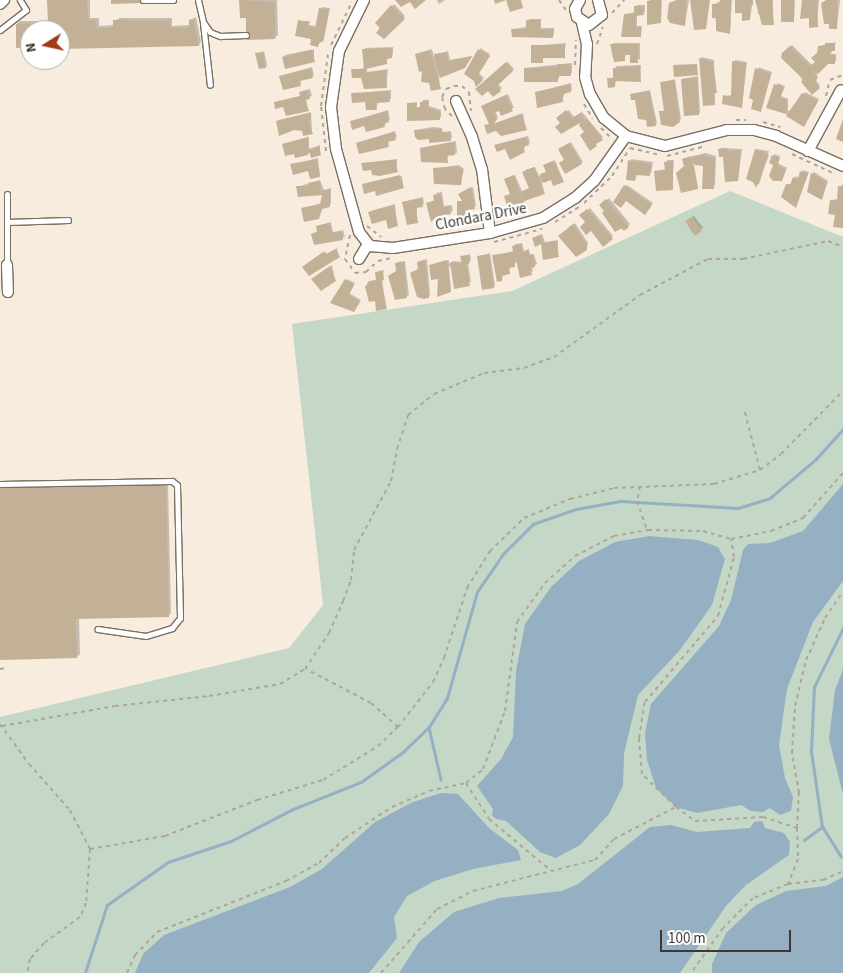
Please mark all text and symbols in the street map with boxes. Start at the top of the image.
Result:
north arrow [20,20,70,70]
text: N [21,41,42,54]
street label: Clondara Drive [434,199,528,235]
scale bar [663,920,794,952]
text: 100 m [668,928,706,949]

